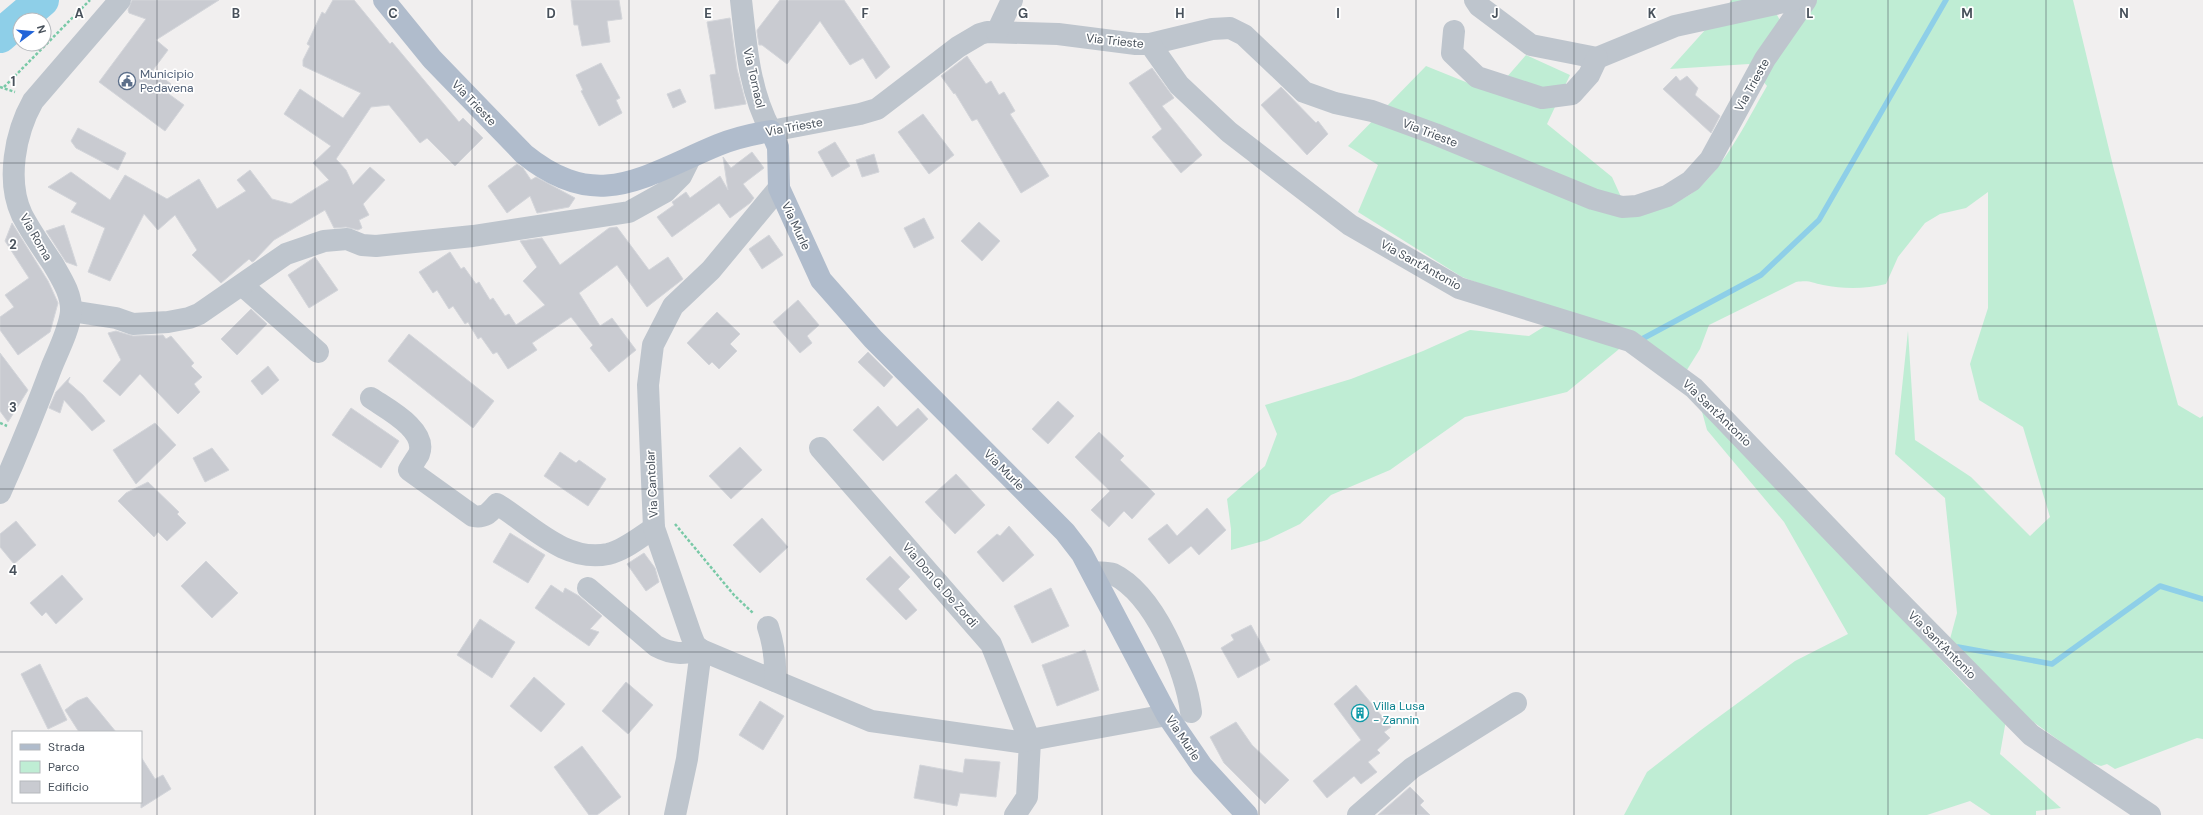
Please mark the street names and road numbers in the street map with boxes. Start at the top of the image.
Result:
street label: Via Trieste [1085,30,1145,52]
street label: Via Tornaol [739,46,769,110]
street label: Via Trieste [1731,56,1773,114]
street label: Via Trieste [448,77,500,130]
street label: Via Trieste [764,114,824,140]
street label: Via Trieste [1400,115,1460,151]
street label: Via Murle [778,199,814,253]
street label: Via Roma [16,211,56,263]
street label: Via Sant'Antonio [1378,236,1464,294]
street label: Via Sant'Antonio [1679,376,1755,450]
street label: Via Murle [980,446,1028,494]
street label: Via Cantolar [642,449,662,518]
street label: Via Don G. De Zordi [899,539,981,631]
street label: Via Sant'Antonio [1904,607,1980,683]
street label: Via Murle [1162,712,1204,764]

